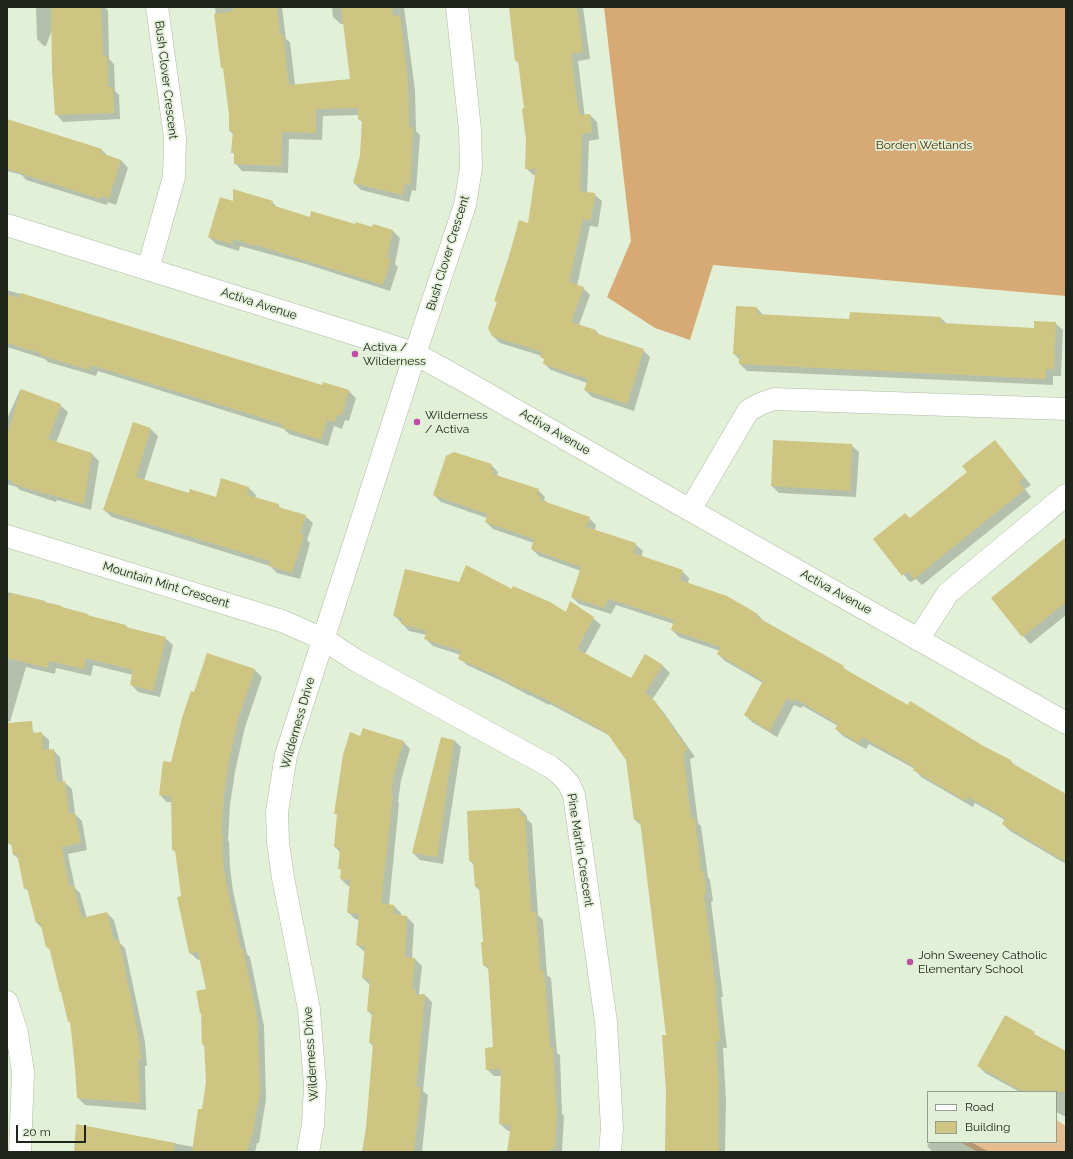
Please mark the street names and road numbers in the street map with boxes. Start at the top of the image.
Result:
street label: Bush Clover Crescent [152,20,180,140]
street label: Bush Clover Crescent [424,194,472,312]
street label: Activa Avenue [219,285,299,323]
street label: Activa Avenue [517,406,593,458]
street label: Mountain Mint Crescent [101,559,231,611]
street label: Activa Avenue [798,567,874,617]
street label: Wilderness Drive [278,676,318,770]
street label: Pine Martin Crescent [564,792,596,908]
street label: Wilderness Drive [301,1006,321,1102]

